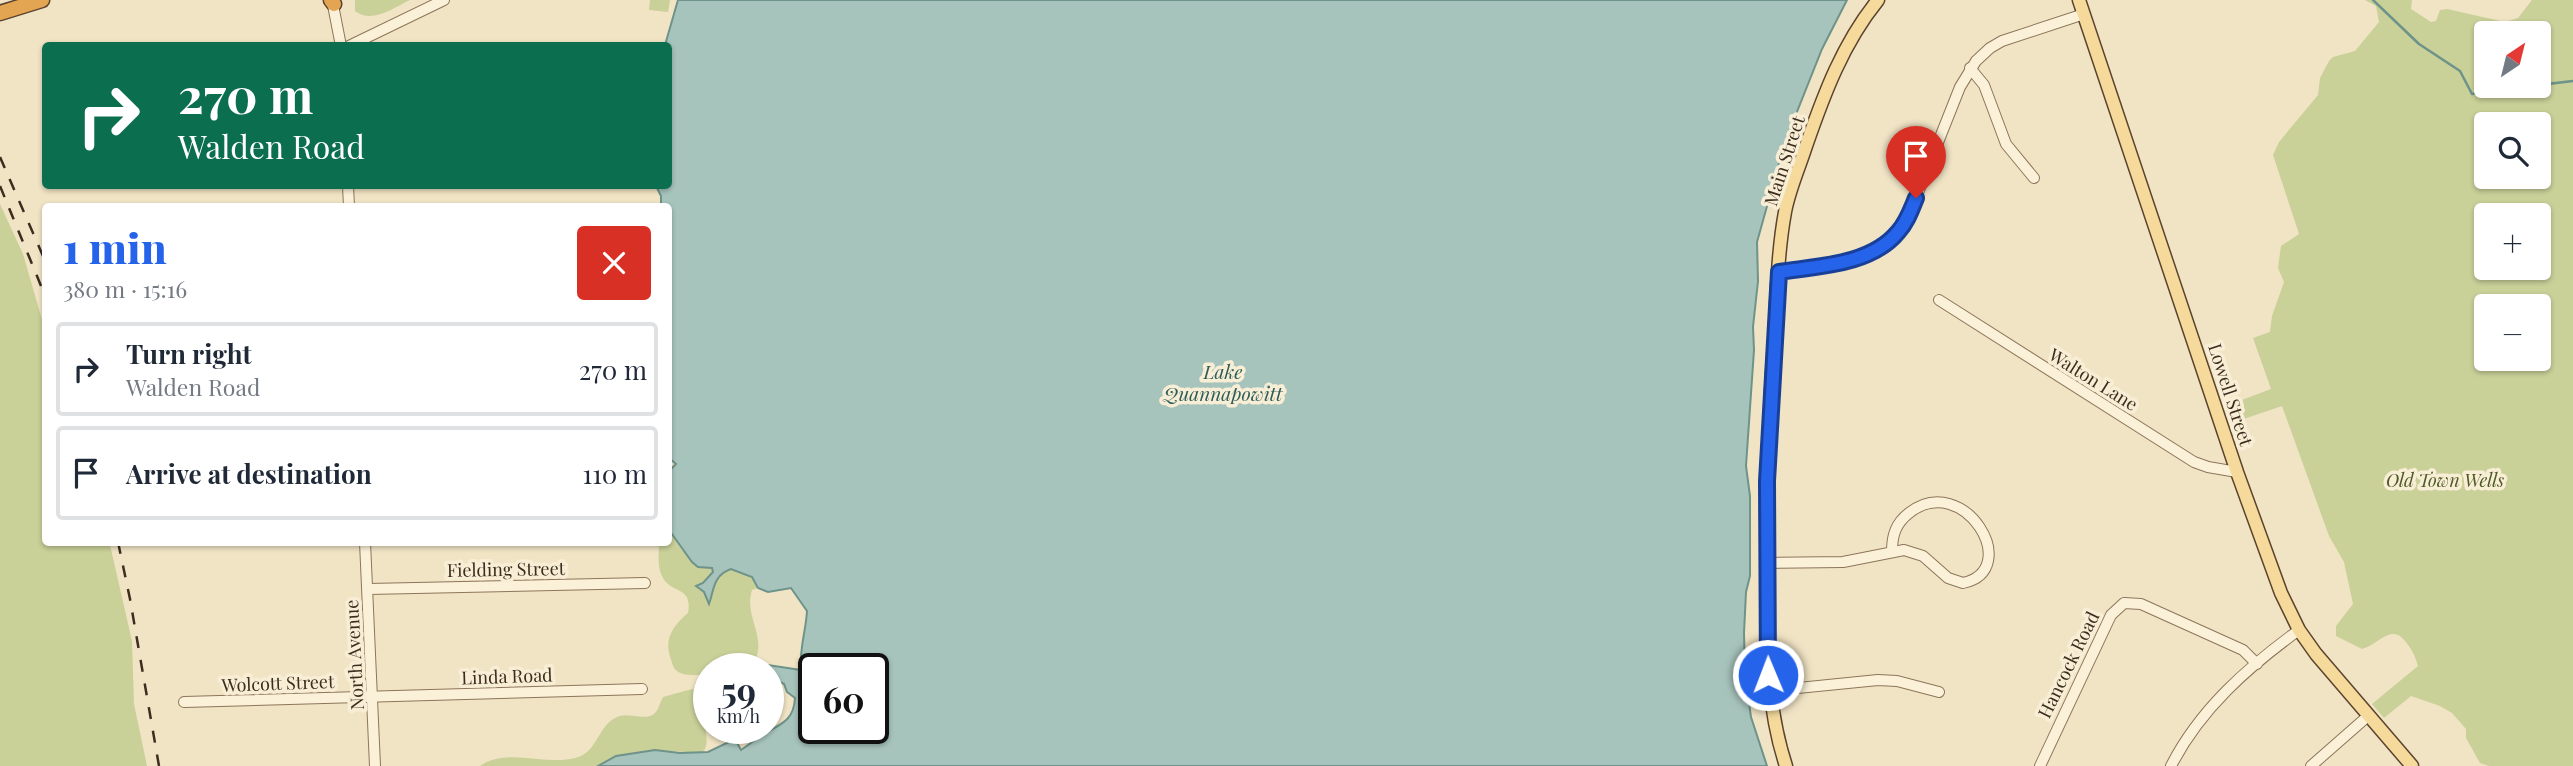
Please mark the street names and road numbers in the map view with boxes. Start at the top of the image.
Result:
street label: Main Street [1758,112,1810,209]
street label: Lowell Street [2203,340,2259,450]
street label: Walton Lane [2044,342,2142,416]
street label: Fielding Street [447,556,566,582]
street label: North Avenue [339,599,369,711]
street label: Hancock Road [2032,607,2104,722]
street label: Linda Road [461,662,554,690]
street label: Wolcott Street [220,669,335,697]

